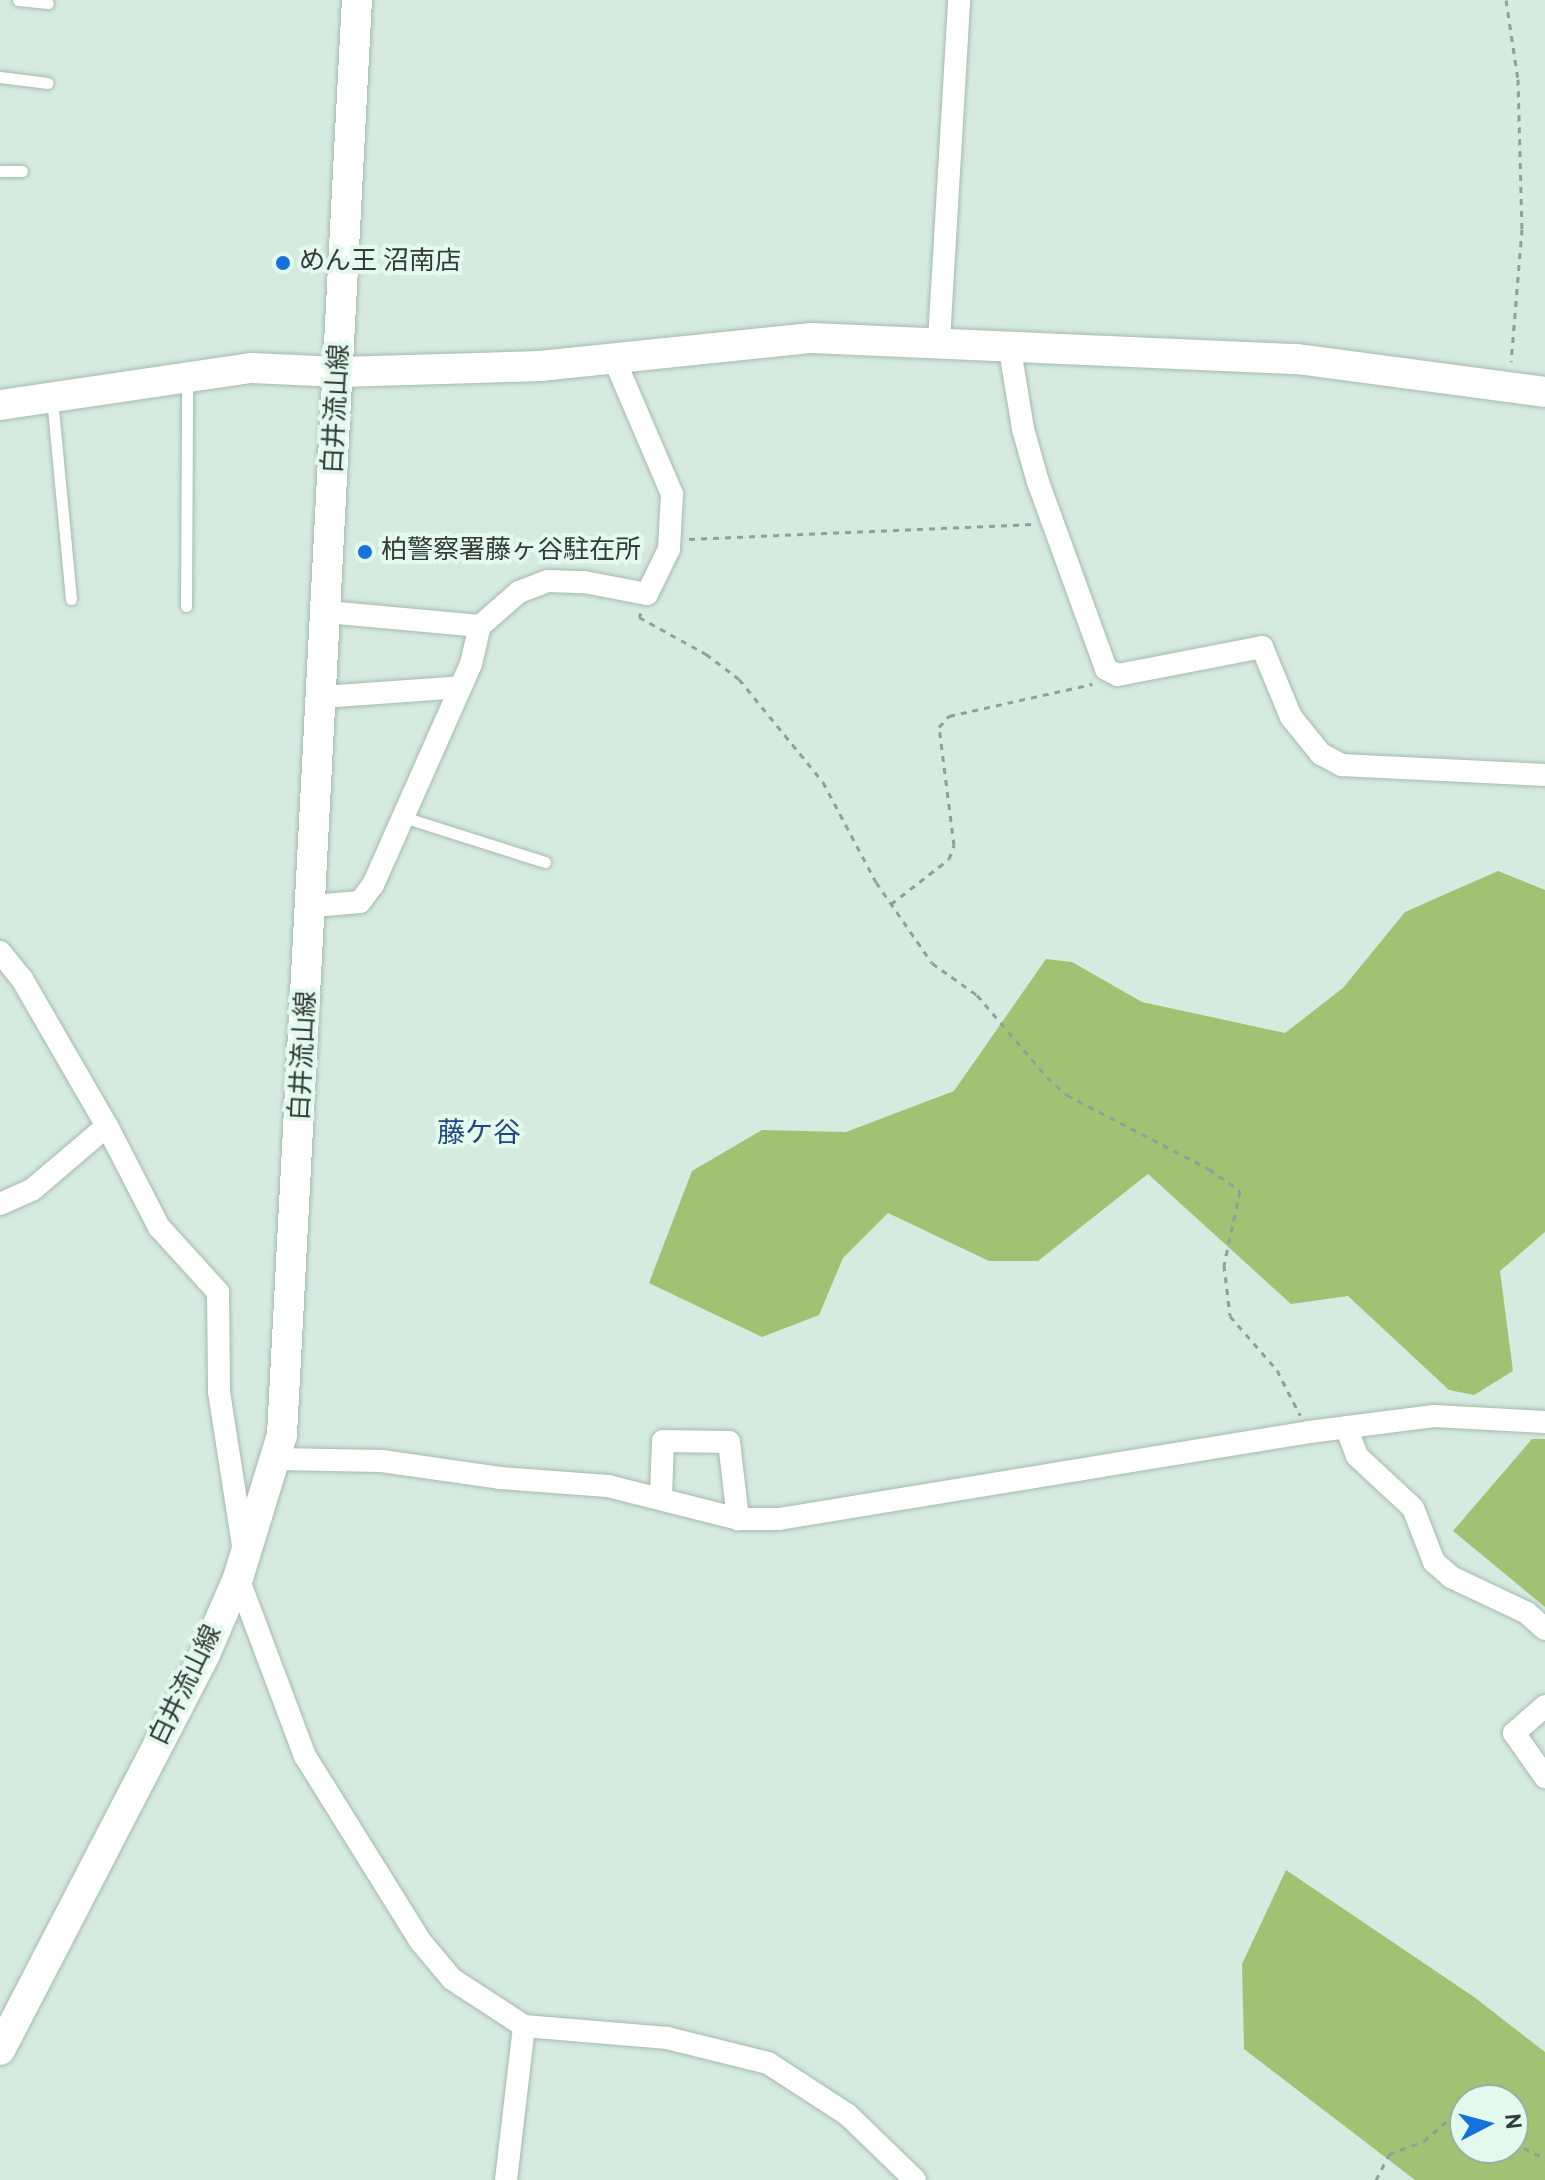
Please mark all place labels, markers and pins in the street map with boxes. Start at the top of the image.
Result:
place label: めん王 沼南店 [299,247,461,279]
marker: めん王 沼南店 [274,254,292,272]
place label: 柏警察署藤ヶ谷駐在所 [381,536,641,568]
marker: 柏警察署藤ヶ谷駐在所 [356,543,374,561]

